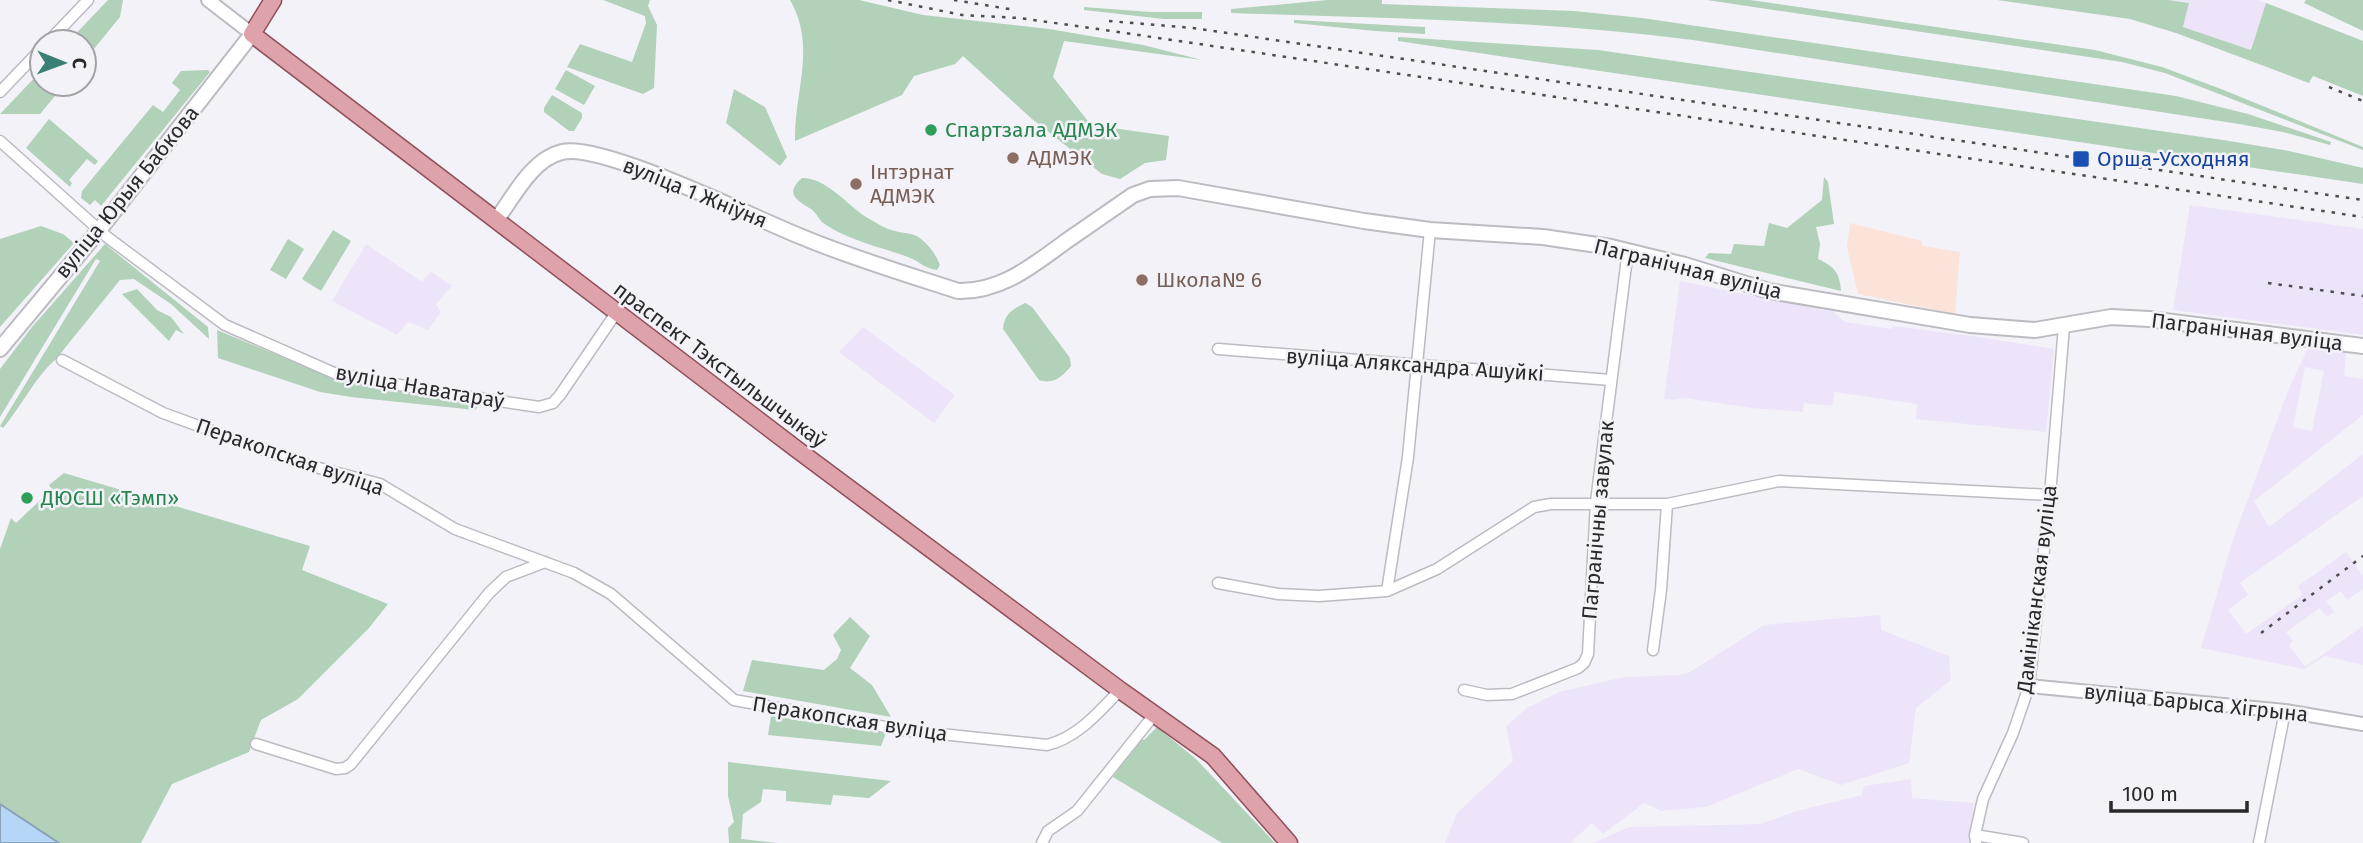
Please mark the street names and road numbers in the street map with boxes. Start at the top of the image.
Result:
street label: вуліца Юрыя Бабкова [49,100,205,284]
street label: вуліца 1 Жніўня [619,152,771,234]
street label: Пагранічная вуліца [1591,233,1785,305]
street label: праспект Тэкстыльшчыкаў [608,276,832,454]
street label: Пагранічная вуліца [2150,307,2344,357]
street label: вуліца Аляксандра Ашуйкі [1285,343,1545,387]
street label: вуліца Наватараў [334,359,507,415]
street label: Перакопская вуліца [193,413,387,501]
street label: Пагранічны завулак [1576,419,1620,620]
street label: Дамініканская вуліца [2011,483,2063,696]
street label: вуліца Барыса Хігрына [2083,678,2309,728]
street label: Перакопская вуліца [751,691,949,747]

